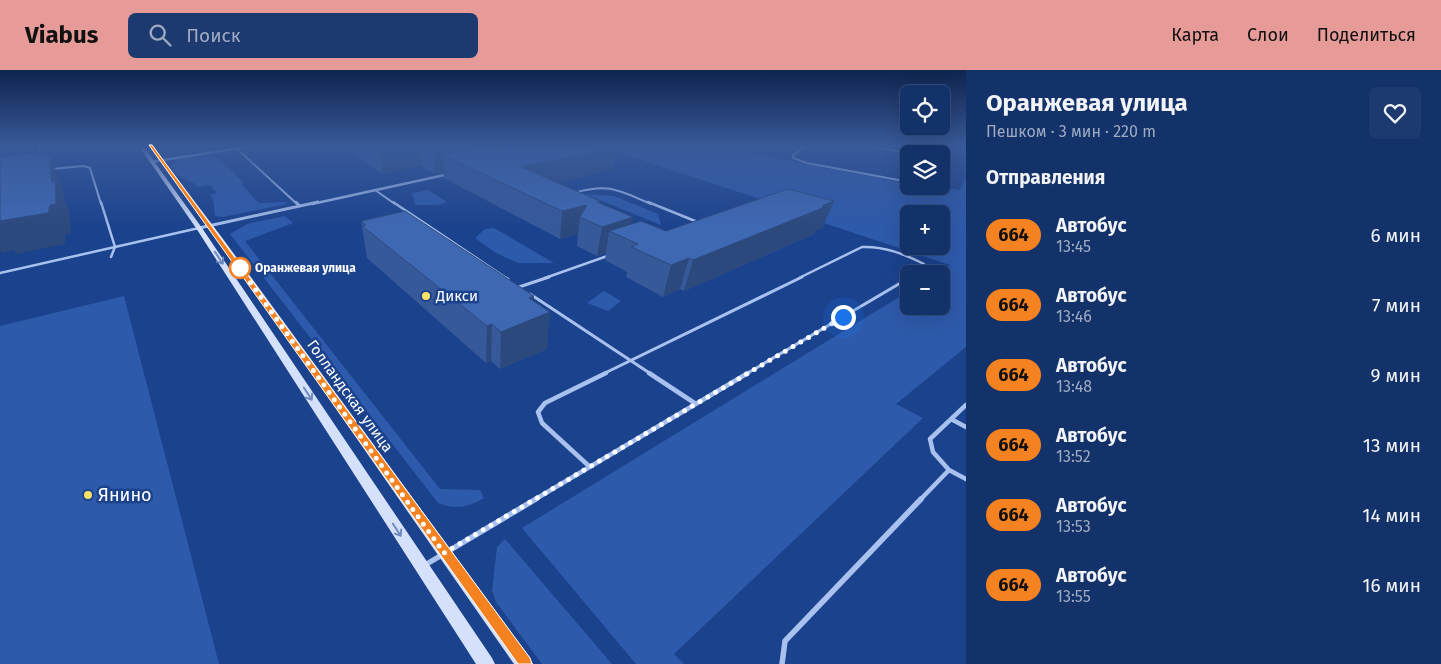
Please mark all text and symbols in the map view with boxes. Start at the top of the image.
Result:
search box [128,13,478,58]
text: Viabus [25,21,98,49]
icon: search [146,21,174,49]
text: Поиск [186,24,241,47]
text: Карта [1171,24,1219,46]
text: Слои [1247,24,1289,46]
text: Поделиться [1317,24,1416,46]
map controls [900,85,950,315]
button: locate [900,85,950,135]
button: heart [1369,87,1421,139]
text: Оранжевая улица [986,89,1188,117]
text: Пешком · 3 мин · 220 m [986,122,1156,141]
button: layers [900,145,950,195]
text: Отправления [986,166,1105,189]
button: + [900,205,950,255]
text: Автобус [1056,214,1127,237]
text: 664 [998,224,1029,246]
text: 6 мин [1370,224,1421,247]
text: 13:45 [1056,237,1091,256]
one-way arrow [214,251,224,265]
marker: Оранжевая улица [229,257,251,279]
place label: Оранжевая улица [255,261,356,275]
button: − [900,265,950,315]
text: Автобус [1056,284,1127,307]
place label: Дикси [435,287,478,305]
marker: Дикси [420,290,432,302]
text: 664 [998,294,1029,316]
text: 7 мин [1372,294,1421,317]
your location [831,305,856,330]
text: 13:46 [1056,307,1092,326]
street label: Голландская улица [303,336,397,456]
text: Автобус [1056,354,1127,377]
text: 664 [998,364,1029,386]
text: 9 мин [1371,364,1421,387]
text: 13:48 [1056,377,1092,396]
one-way arrow [303,387,313,401]
text: Автобус [1056,424,1127,447]
text: 664 [998,434,1029,456]
text: 13 мин [1363,434,1421,457]
text: 13:52 [1056,447,1091,466]
place label: Янино [98,484,152,506]
marker: Янино [82,489,94,501]
text: Автобус [1056,494,1127,517]
text: 664 [998,504,1029,526]
text: 14 мин [1362,504,1421,527]
text: 13:53 [1056,517,1091,536]
one-way arrow [392,523,402,537]
text: Автобус [1056,564,1127,587]
text: 664 [998,574,1029,596]
text: 16 мин [1362,574,1421,597]
text: 13:55 [1056,587,1091,606]

